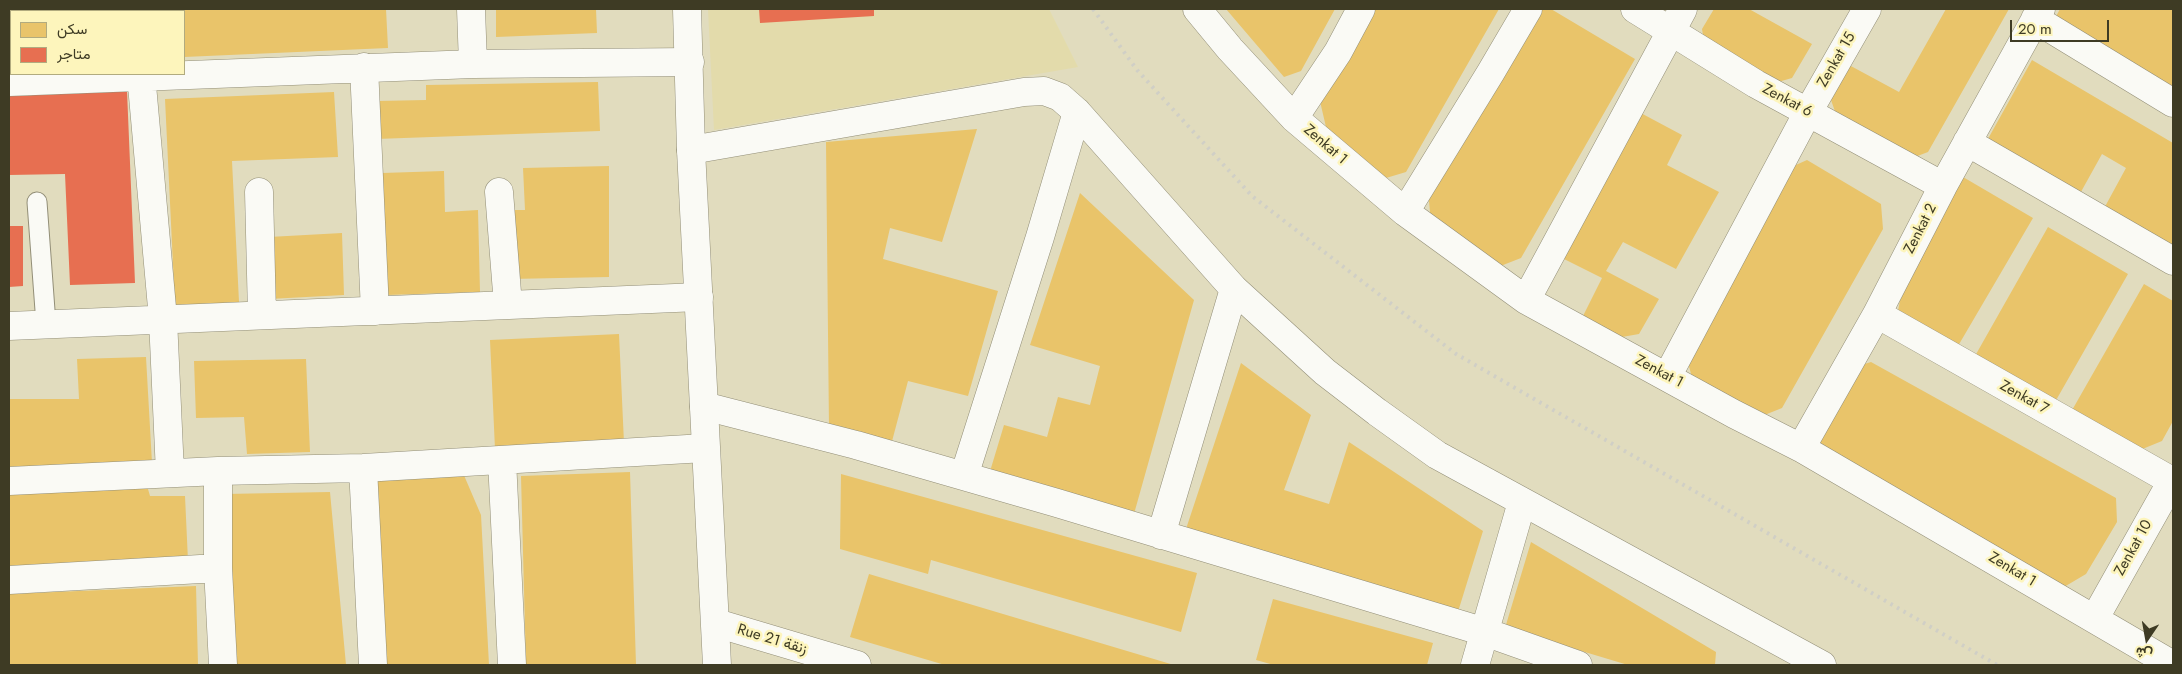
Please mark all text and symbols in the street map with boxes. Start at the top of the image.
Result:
legend [10,10,185,75]
scale bar [2012,10,2111,42]
text: سكن [57,18,87,40]
text: 20 m [2018,18,2052,40]
street label: Zenkat 15 [1814,29,1860,91]
text: متاجر [57,43,91,65]
street label: Zenkat 6 [1759,80,1815,122]
street label: Zenkat 1 [1299,121,1351,169]
street label: Zenkat 2 [1901,201,1941,257]
street label: Zenkat 1 [1632,352,1686,392]
street label: Zenkat 7 [1996,377,2052,419]
street label: Zenkat 10 [2111,517,2157,579]
street label: Zenkat 1 [1985,549,2039,591]
north arrow [2122,614,2172,664]
street label: Rue 21 زنقة [735,621,809,659]
text: ش [2134,642,2154,665]

